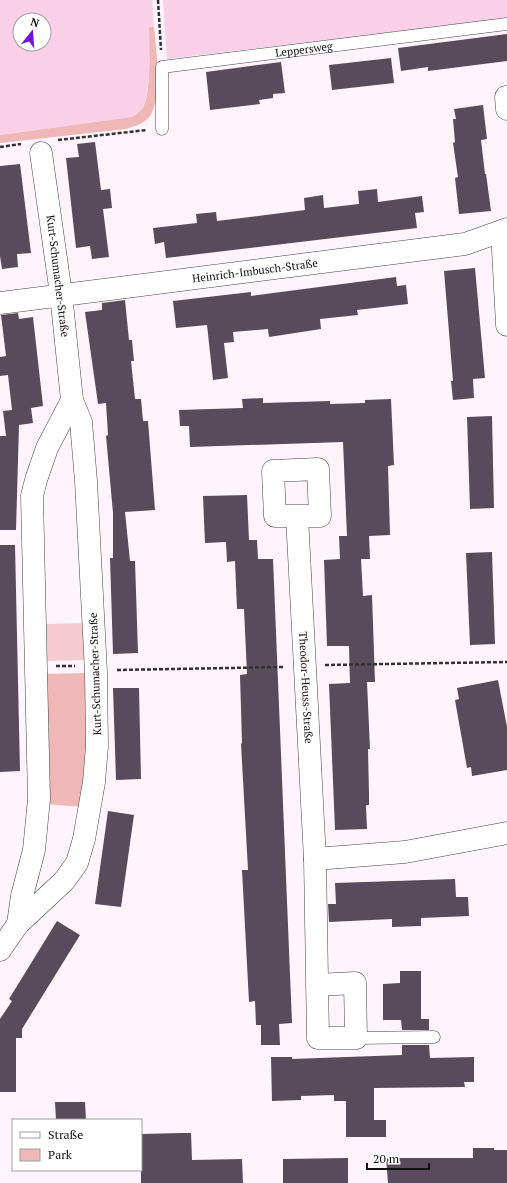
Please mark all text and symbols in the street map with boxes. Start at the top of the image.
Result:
north arrow [12,12,52,52]
text: N [29,15,42,31]
street label: Leppersweg [274,39,334,60]
street label: Kurt-Schumacher-Straße [44,214,72,338]
street label: Heinrich-Imbusch-Straße [191,256,319,286]
street label: Kurt-Schumacher-Straße [86,612,104,736]
street label: Theodor-Heuss-Straße [296,631,316,744]
legend [12,1119,142,1171]
text: Straße [48,1127,83,1142]
scale bar [367,1145,429,1171]
text: Park [48,1147,73,1162]
text: 20 m [373,1151,400,1166]

